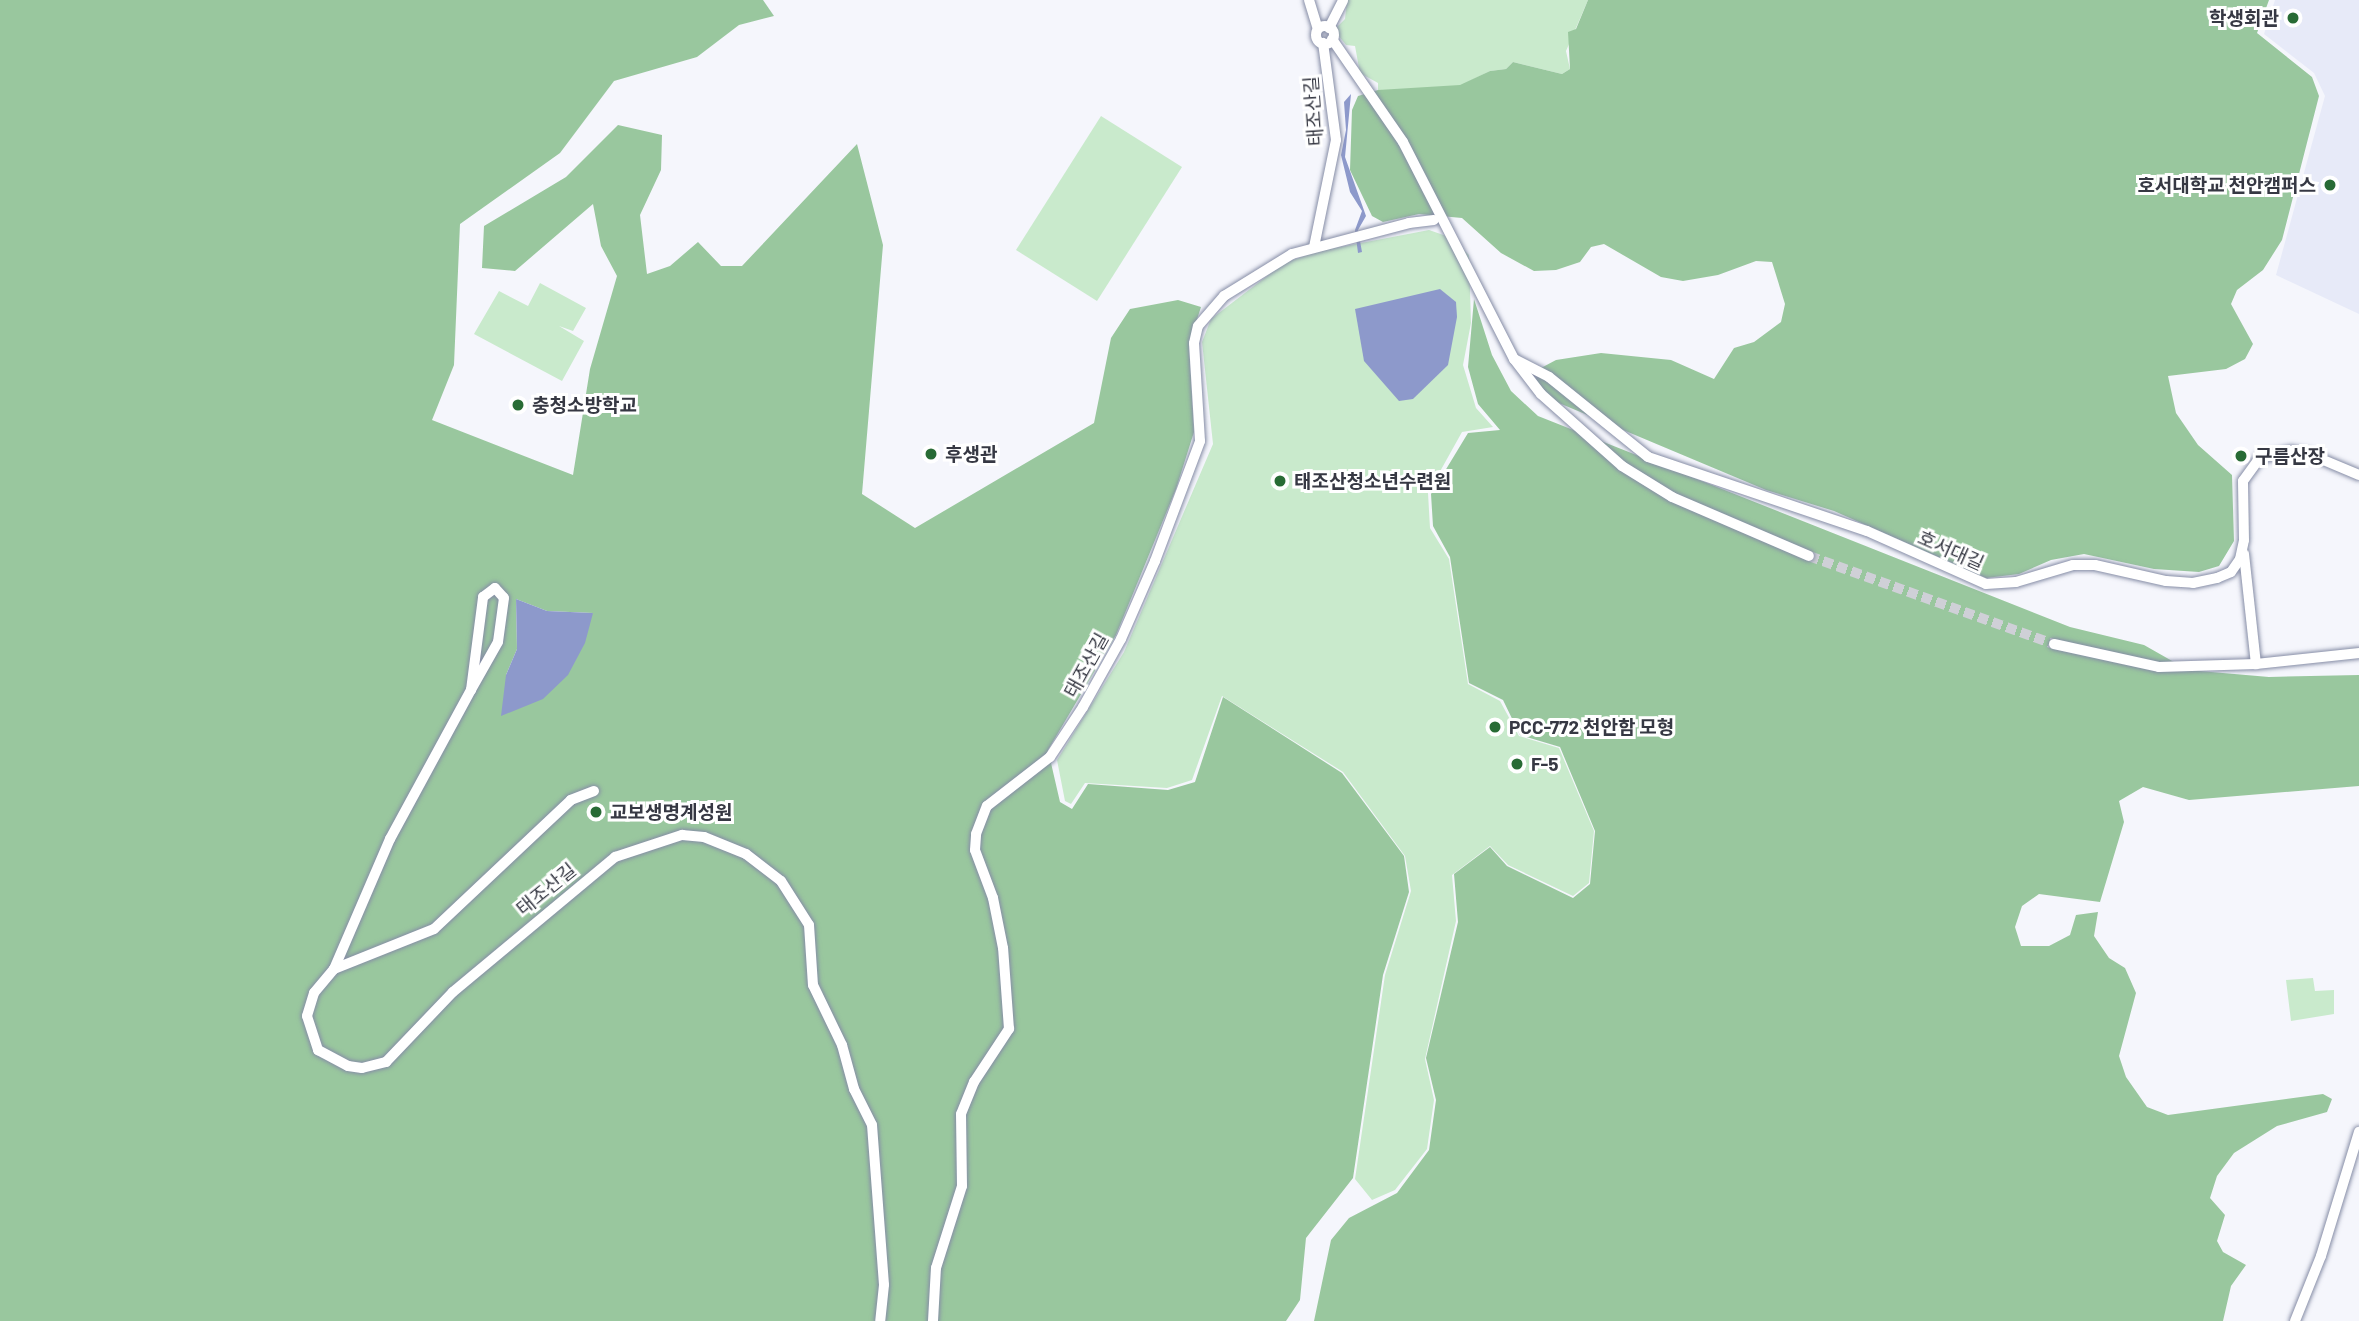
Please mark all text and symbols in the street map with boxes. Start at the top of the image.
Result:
place label: 학생회관 [2209,7,2279,29]
marker: 학생회관 [2285,10,2301,26]
street label: 태조산길 [1299,75,1327,147]
place label: 호서대학교 천안캠퍼스 [2137,174,2316,196]
marker: 호서대학교 천안캠퍼스 [2322,177,2338,193]
place label: 충청소방학교 [532,394,637,416]
marker: 충청소방학교 [510,397,526,413]
place label: 후생관 [945,443,997,465]
place label: 구름산장 [2255,445,2325,467]
marker: 후생관 [923,446,939,462]
marker: 구름산장 [2233,448,2249,464]
place label: 태조산청소년수련원 [1294,470,1451,492]
marker: 태조산청소년수련원 [1272,473,1288,489]
street label: 호서대길 [1914,525,1988,575]
street label: 태조산길 [1059,629,1113,701]
place label: PCC-772 천안함 모형 [1509,716,1674,738]
marker: PCC-772 천안함 모형 [1487,719,1503,735]
place label: F-5 [1531,753,1559,775]
marker: F-5 [1509,756,1525,772]
place label: 교보생명계성원 [610,801,732,823]
marker: 교보생명계성원 [588,804,604,820]
street label: 태조산길 [512,858,580,920]

